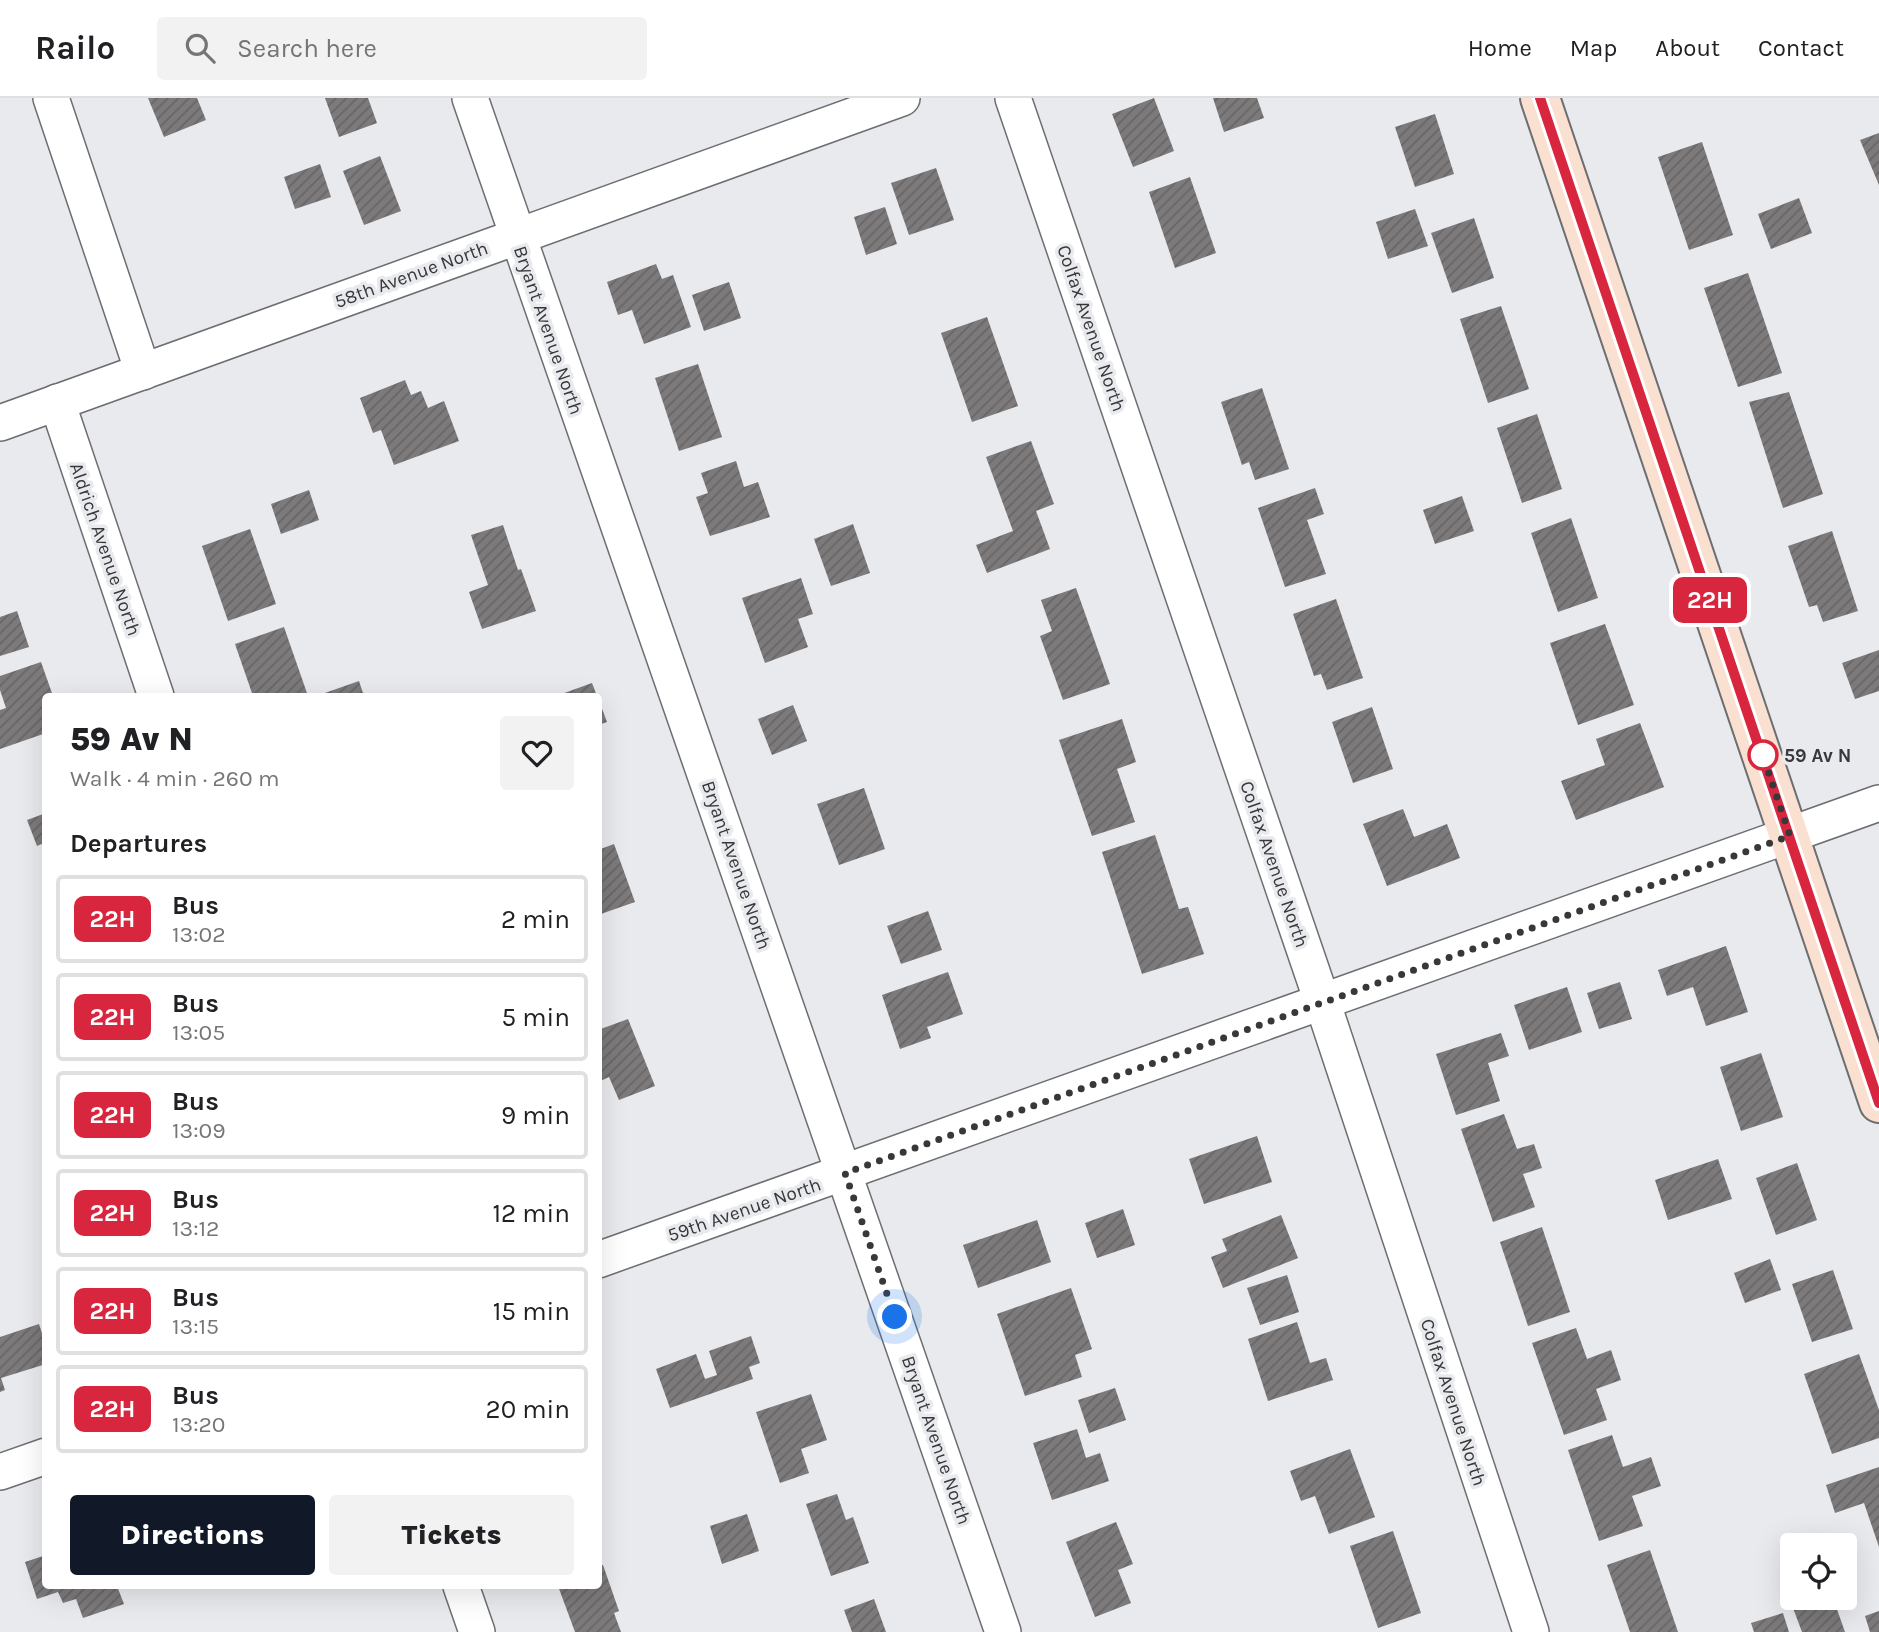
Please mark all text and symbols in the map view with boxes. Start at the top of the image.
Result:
search box [157,17,647,80]
text: Railo [35,29,115,67]
icon: search [181,29,219,67]
text: Search here [237,33,377,64]
text: Home [1468,34,1532,62]
text: Map [1570,34,1617,62]
text: About [1655,34,1720,62]
text: Contact [1758,34,1844,62]
street label: 58th Avenue North [332,237,491,313]
street label: Colfax Avenue North [1052,242,1130,414]
street label: Bryant Avenue North [509,243,587,418]
street label: Aldrich Avenue North [65,460,145,639]
line badge: 22H [1670,577,1750,623]
text: 22H [1687,586,1733,614]
button: heart [500,716,574,790]
text: 59 Av N [70,720,193,758]
marker: 59 Av N [1748,740,1778,770]
place label: 59 Av N [1784,745,1851,767]
text: Walk · 4 min · 260 m [70,765,280,792]
street label: Bryant Avenue North [697,778,775,953]
street label: Colfax Avenue North [1235,778,1313,950]
text: Departures [70,828,207,859]
text: Bus [172,890,219,921]
text: 2 min [501,904,570,935]
text: 22H [90,905,135,933]
text: 13:02 [172,921,225,948]
text: Bus [172,988,219,1019]
text: 5 min [501,1002,570,1033]
text: 22H [90,1003,135,1031]
text: 13:05 [172,1019,225,1046]
text: Bus [172,1086,219,1117]
text: 9 min [501,1100,570,1131]
text: 22H [90,1101,135,1129]
text: 13:09 [172,1117,225,1144]
street label: 59th Avenue North [665,1173,824,1247]
text: Bus [172,1184,219,1215]
text: 12 min [492,1198,570,1229]
text: 22H [90,1199,135,1227]
text: 13:12 [172,1215,219,1242]
text: Bus [172,1282,219,1313]
text: 15 min [493,1296,570,1327]
text: 22H [90,1297,135,1325]
your location [877,1299,912,1334]
text: 13:15 [172,1313,219,1340]
street label: Colfax Avenue North [1416,1316,1490,1489]
street label: Bryant Avenue North [897,1353,975,1528]
text: Bus [172,1380,219,1411]
text: 20 min [486,1394,570,1425]
text: 22H [90,1395,135,1423]
text: 13:20 [172,1411,225,1438]
button: Directions [70,1495,315,1575]
button: Tickets [329,1495,574,1575]
map controls [1780,1533,1857,1610]
button: locate [1780,1533,1857,1610]

